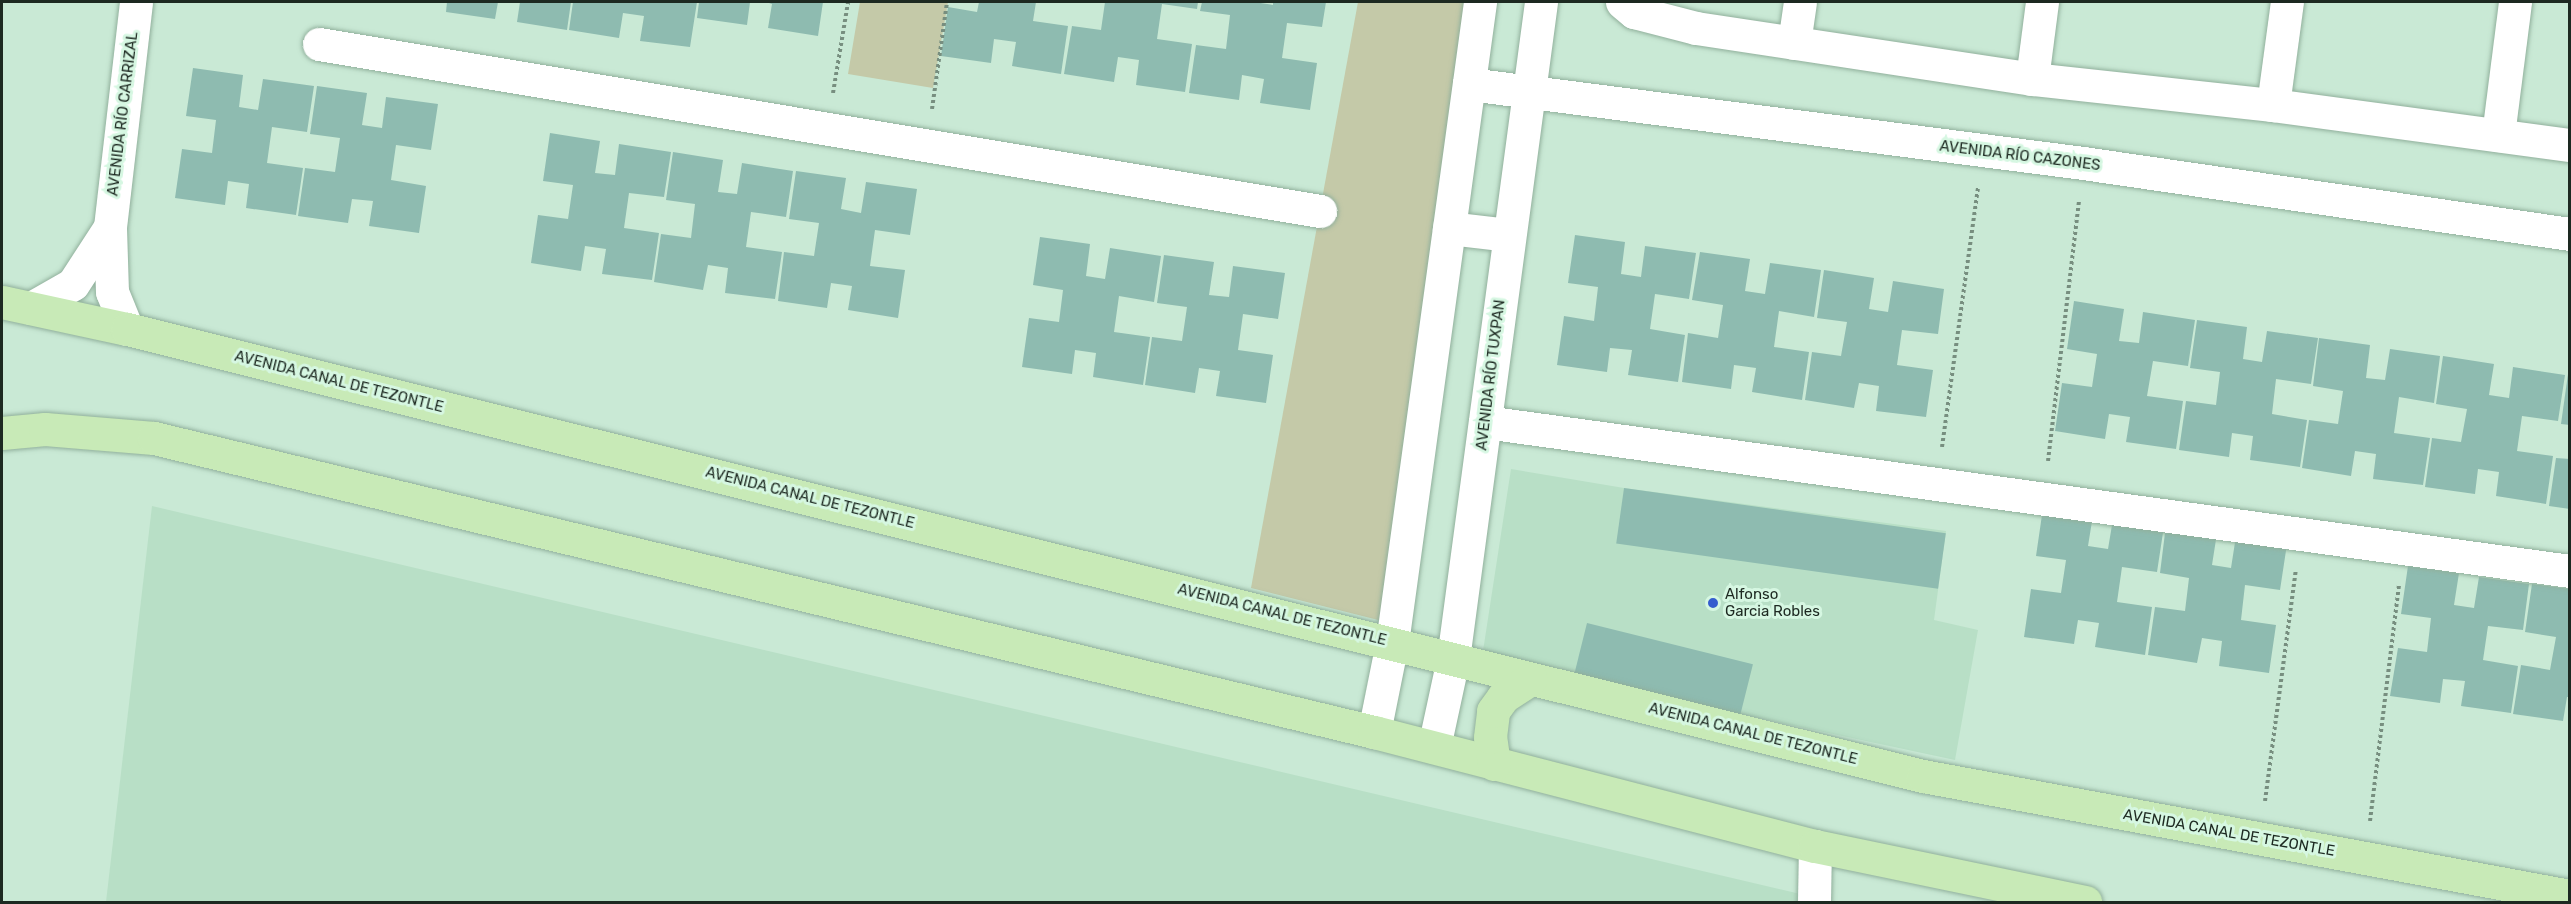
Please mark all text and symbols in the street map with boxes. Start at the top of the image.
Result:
street label: AVENIDA RÍO CARRIZAL [104,31,142,197]
street label: AVENIDA RÍO CAZONES [1938,137,2102,175]
street label: AVENIDA RÍO TUXPAN [1473,298,1509,452]
street label: AVENIDA CANAL DE TEZONTLE [232,347,446,417]
street label: AVENIDA CANAL DE TEZONTLE [703,463,917,533]
street label: AVENIDA CANAL DE TEZONTLE [1175,580,1389,650]
place label: Alfonso Garcia Robles [1725,585,1820,620]
marker: Alfonso Garcia Robles [1706,596,1720,610]
street label: AVENIDA CANAL DE TEZONTLE [1646,699,1860,769]
street label: AVENIDA CANAL DE TEZONTLE [2121,805,2337,861]

